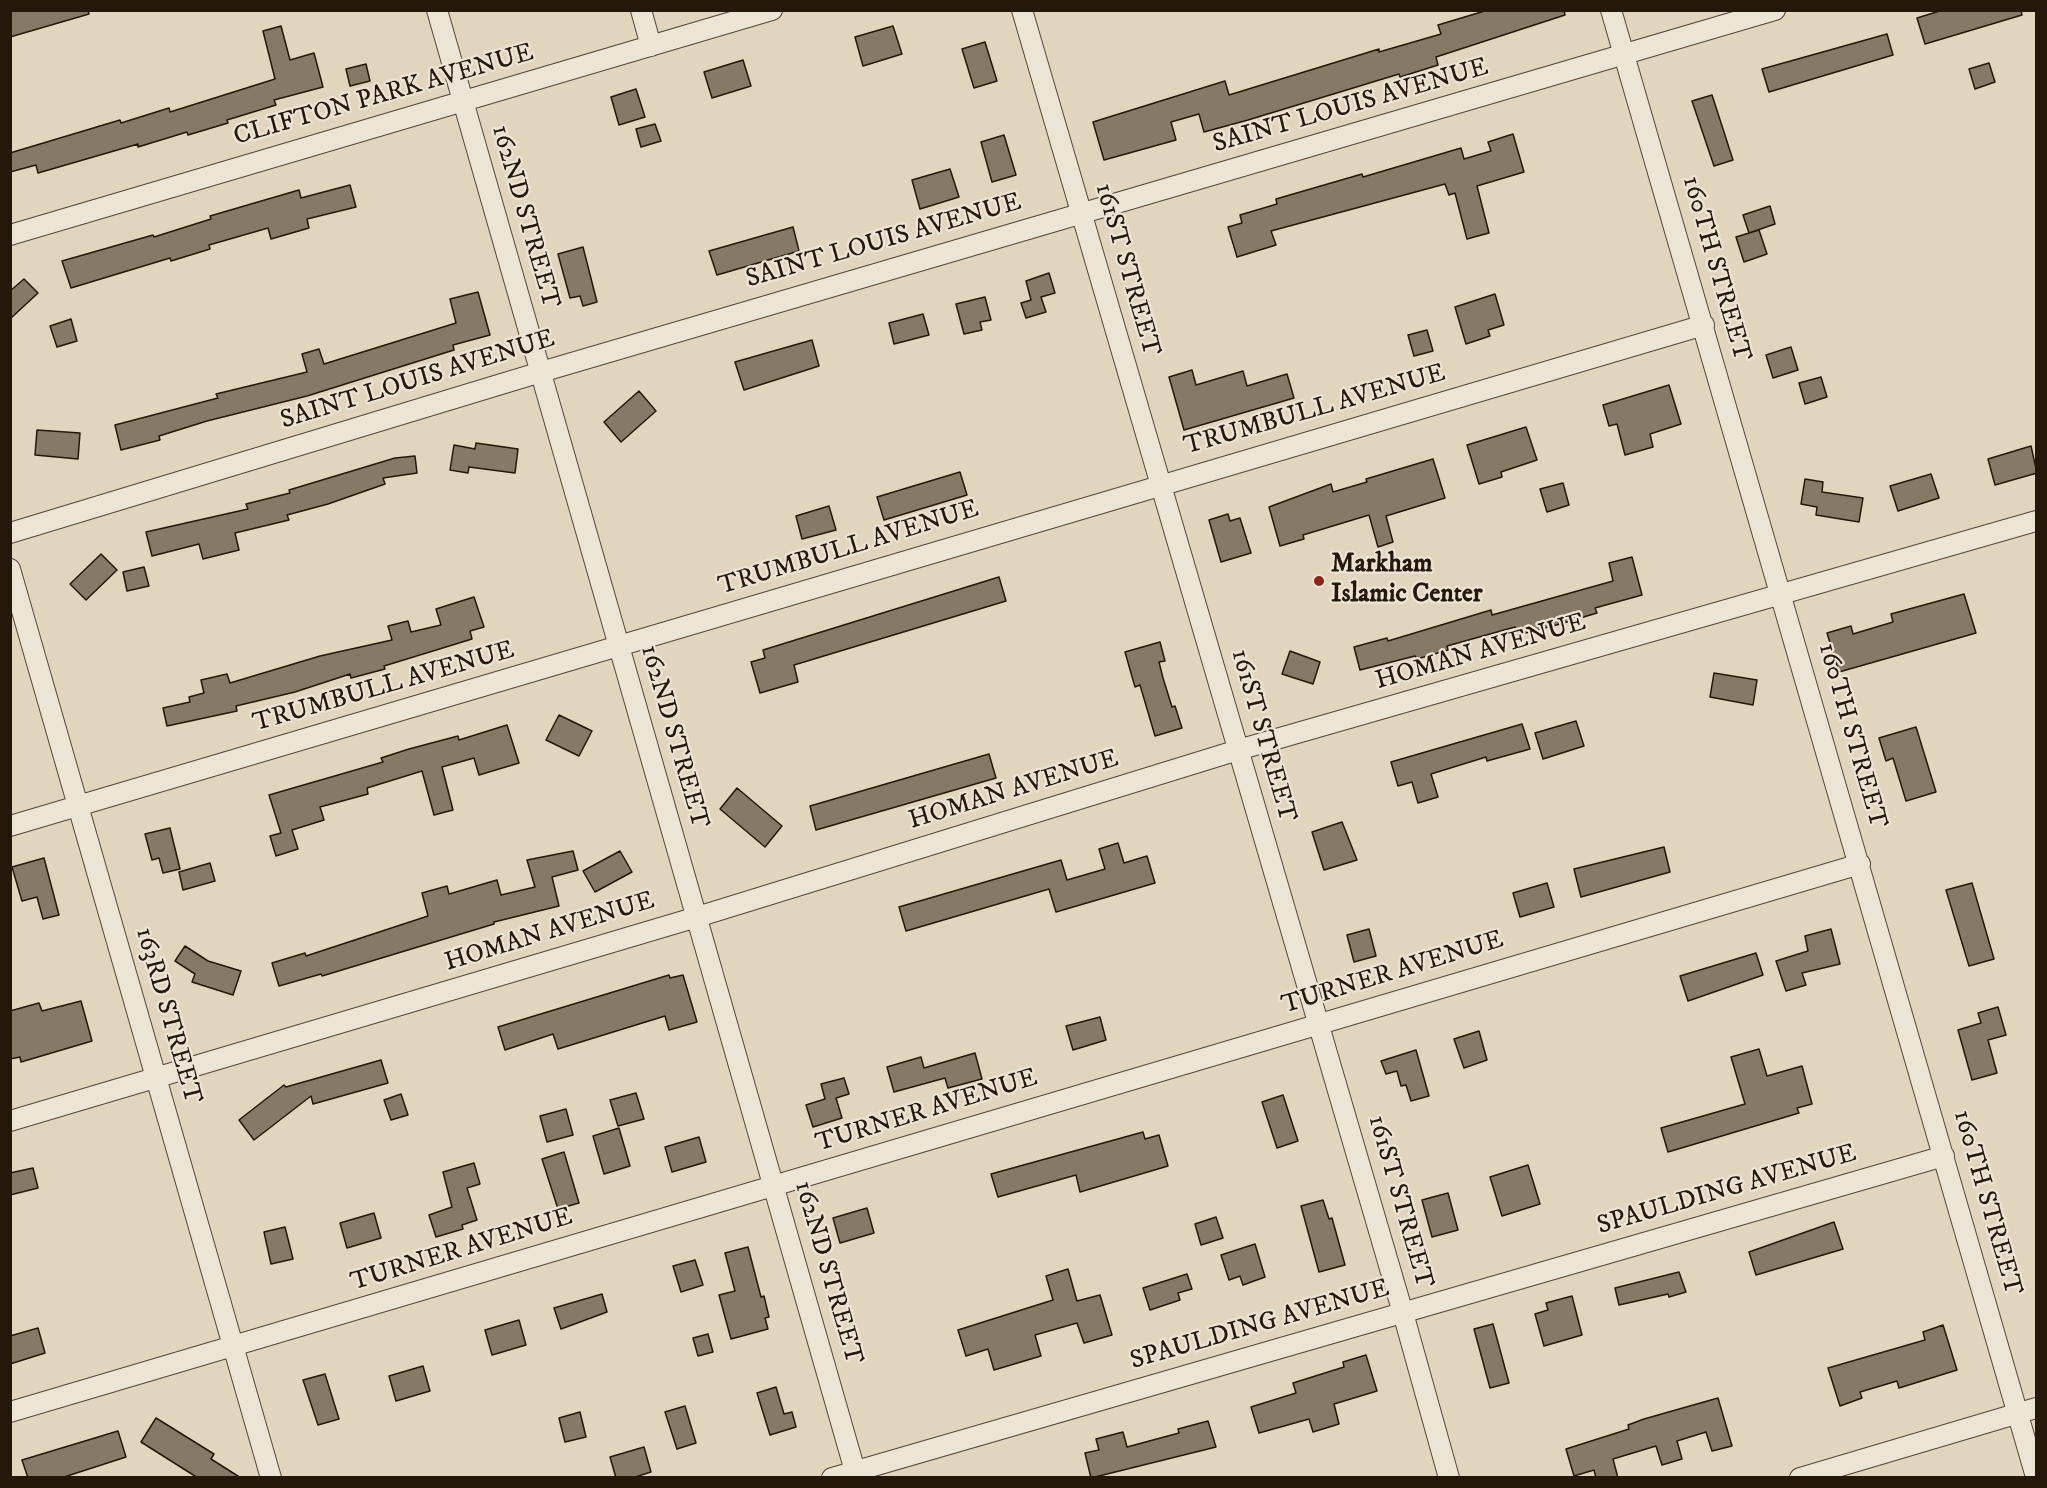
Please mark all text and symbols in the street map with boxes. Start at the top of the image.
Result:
street label: CLIFTON PARK AVENUE [230,38,538,154]
street label: SAINT LOUIS AVENUE [1210,53,1492,161]
street label: 162ND STREET [483,122,565,312]
street label: 160TH STREET [1674,173,1756,365]
street label: 161ST STREET [1086,180,1166,360]
street label: SAINT LOUIS AVENUE [743,188,1025,296]
street label: SAINT LOUIS AVENUE [277,324,559,438]
street label: TRUMBULL AVENUE [1181,359,1449,463]
street label: TRUMBULL AVENUE [715,495,983,603]
place label: Markham Islamic Center [1331,550,1483,612]
marker: Markham Islamic Center [1312,574,1326,588]
street label: HOMAN AVENUE [1372,608,1590,698]
street label: TRUMBULL AVENUE [250,636,518,740]
street label: 160TH STREET [1810,640,1892,832]
street label: 162ND STREET [632,642,714,832]
street label: 161ST STREET [1222,646,1302,826]
street label: HOMAN AVENUE [905,744,1123,838]
street label: HOMAN AVENUE [441,886,659,980]
street label: 163RD STREET [127,924,207,1108]
street label: TURNER AVENUE [1278,925,1508,1023]
street label: TURNER AVENUE [812,1063,1042,1161]
street label: 160TH STREET [1945,1107,2027,1299]
street label: 161ST STREET [1359,1112,1439,1292]
street label: SPAULDING AVENUE [1594,1139,1860,1243]
street label: 162ND STREET [786,1178,868,1368]
street label: TURNER AVENUE [347,1202,577,1300]
street label: SPAULDING AVENUE [1127,1274,1393,1378]

